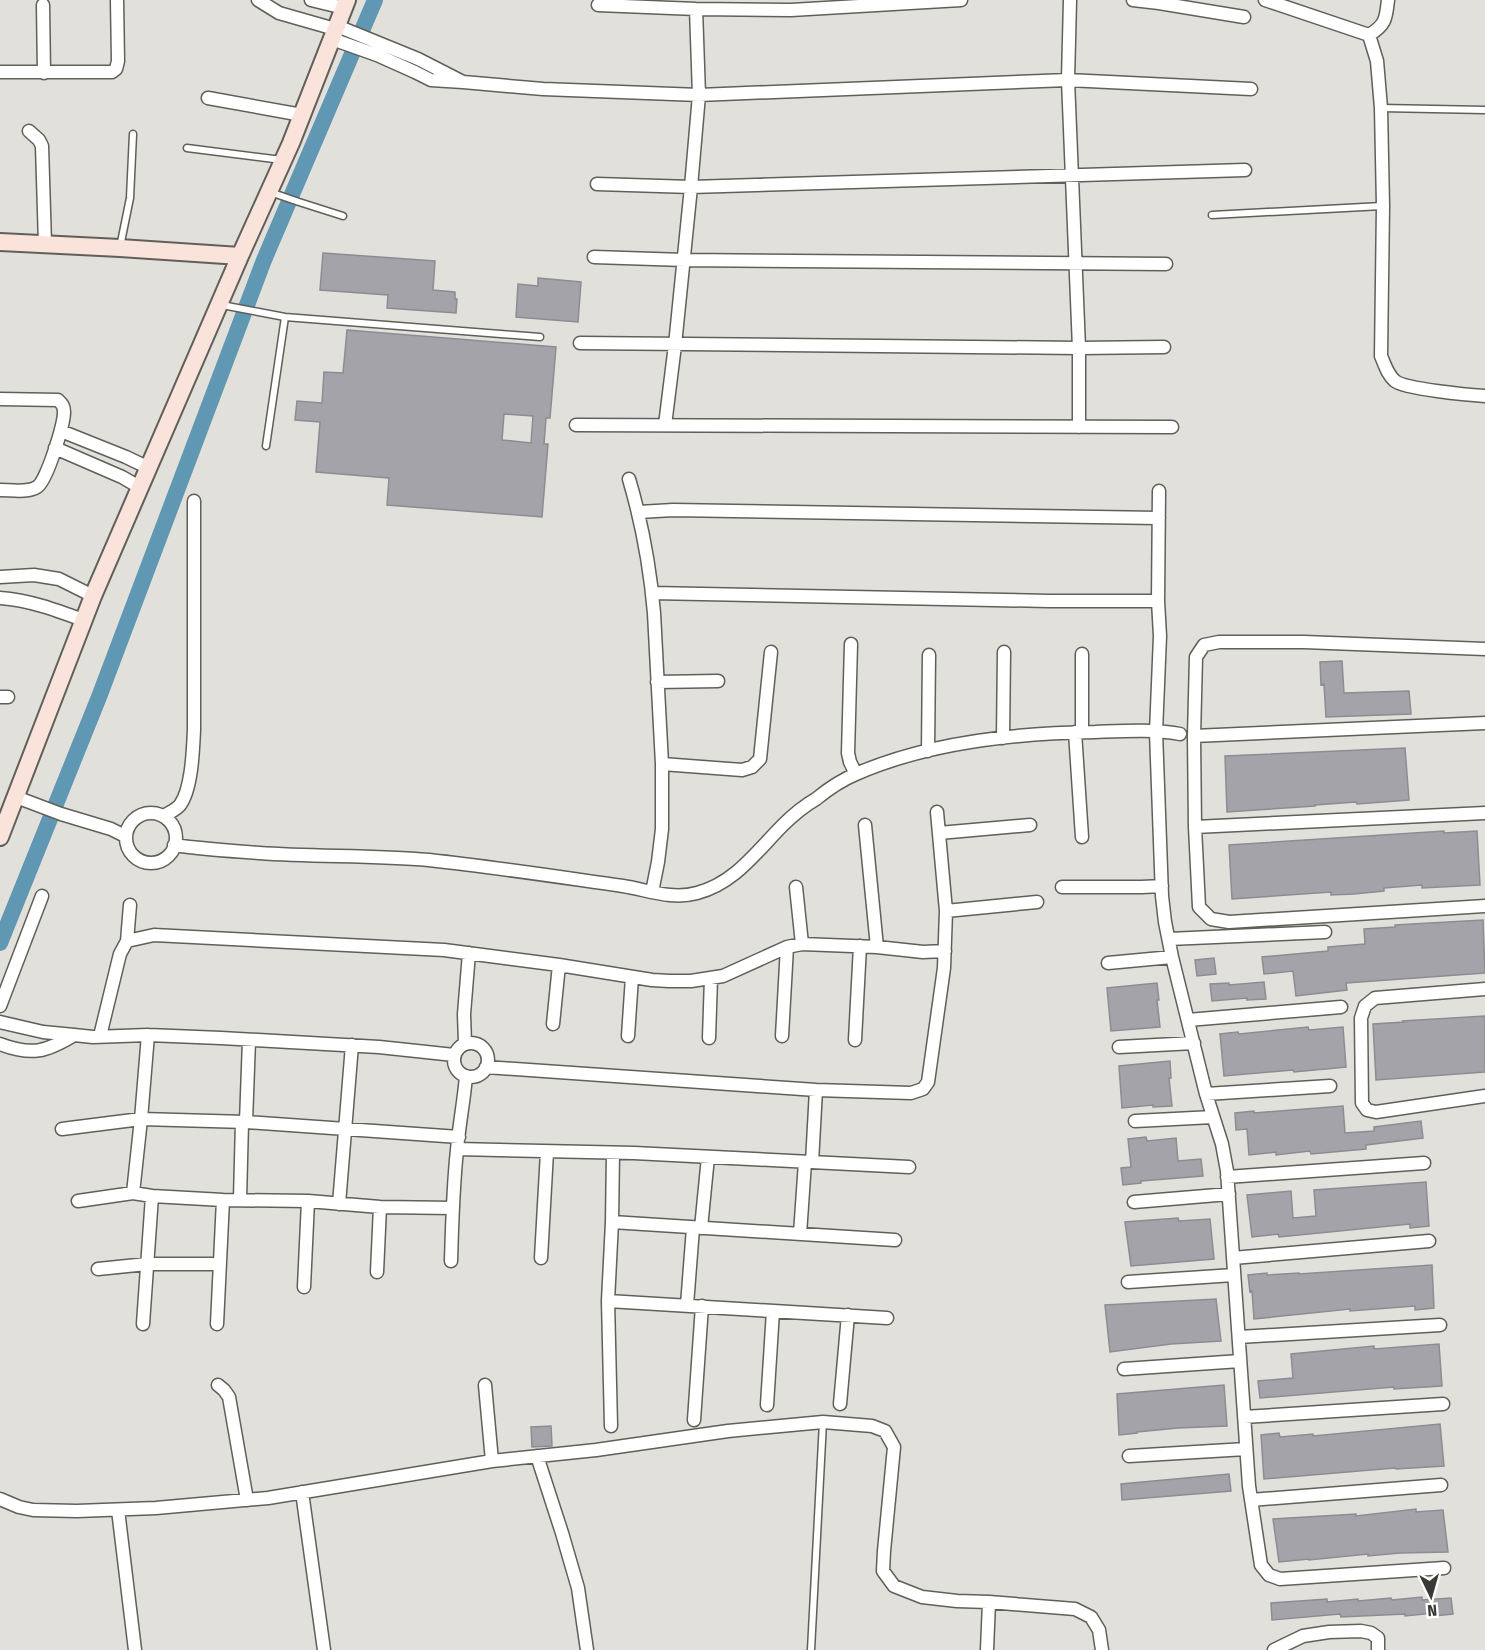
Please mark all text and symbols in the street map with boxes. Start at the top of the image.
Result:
north arrow [1401,1566,1461,1626]
text: N [1427,1601,1438,1620]

